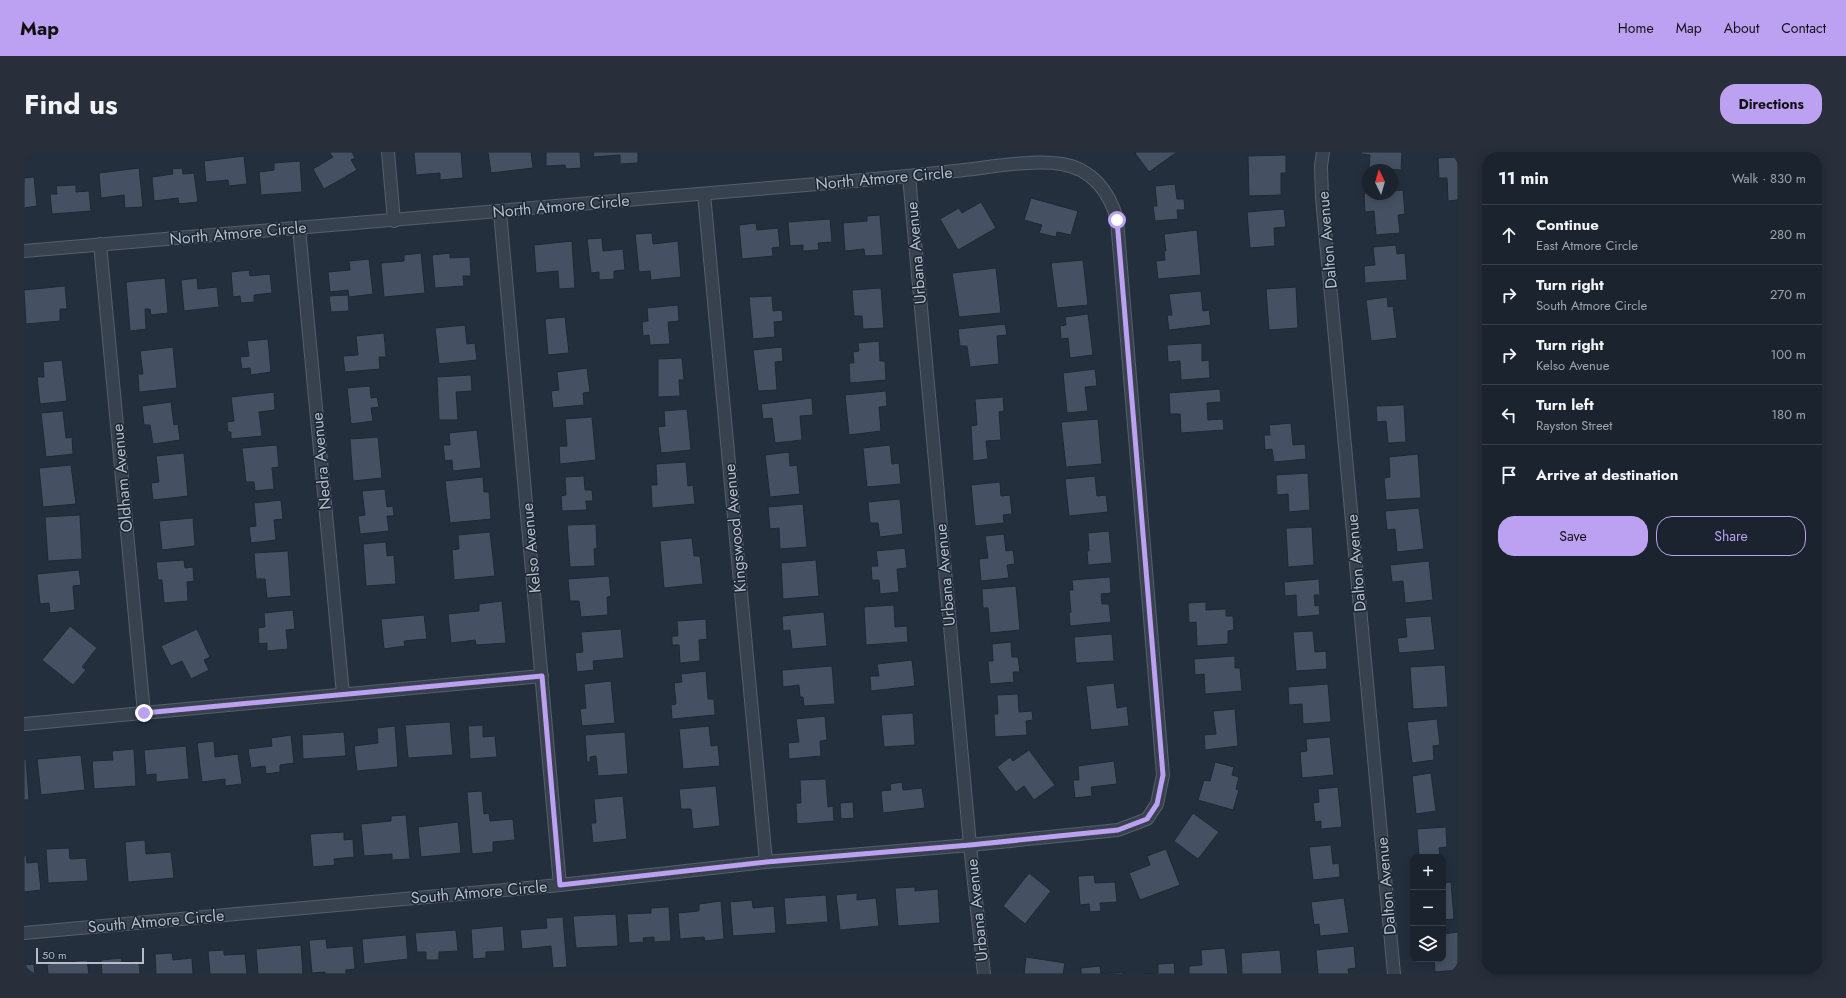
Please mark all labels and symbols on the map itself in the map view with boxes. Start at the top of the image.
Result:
street label: North Atmore Circle [815,161,953,195]
north arrow [1362,164,1398,200]
street label: North Atmore Circle [492,189,630,223]
street label: Dalton Avenue [1311,190,1343,290]
street label: Urbana Avenue [900,201,932,305]
route start [1108,211,1126,229]
street label: North Atmore Circle [169,216,307,250]
street label: Nedra Avenue [305,411,337,511]
street label: Oldham Avenue [106,423,138,533]
street label: Kingswood Avenue [718,463,752,593]
street label: Kelso Avenue [516,502,546,594]
street label: Dalton Avenue [1340,513,1372,613]
street label: Urbana Avenue [929,523,961,627]
route end [135,704,153,722]
street label: Dalton Avenue [1370,836,1402,936]
street label: Urbana Avenue [960,858,994,962]
street label: South Atmore Circle [410,875,548,909]
street label: South Atmore Circle [87,904,225,938]
scale bar [36,946,144,965]

